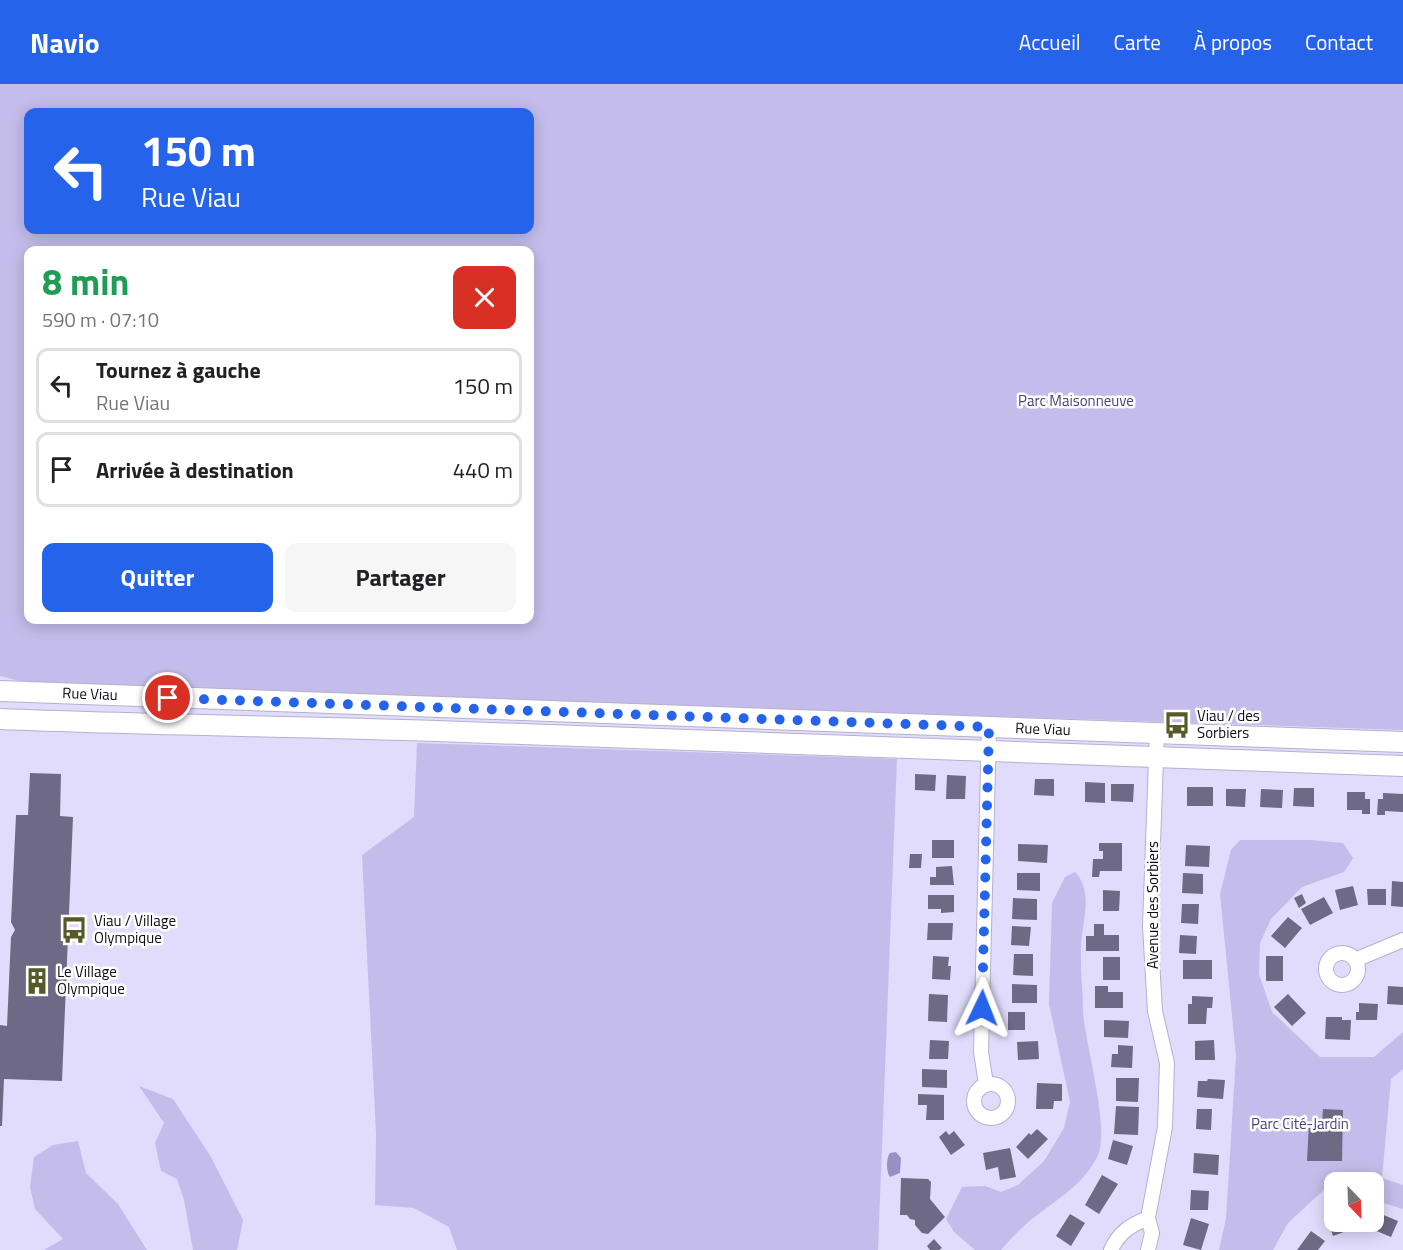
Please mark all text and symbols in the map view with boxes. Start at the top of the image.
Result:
text: Navio [30,21,100,64]
text: Accueil [1019,26,1081,58]
text: Carte [1114,26,1161,58]
text: À propos [1194,26,1272,58]
text: Contact [1305,26,1373,58]
text: 150 m [141,118,256,182]
icon: left [42,132,120,210]
text: Rue Viau [141,176,241,217]
text: 8 min [42,254,129,309]
button: close [453,266,516,329]
text: 590 m · 07:10 [42,304,159,335]
text: Tournez à gauche [96,353,261,387]
icon: left [45,369,78,402]
text: 150 m [453,369,513,403]
text: Rue Viau [96,387,170,418]
park label: Parc Maisonneuve [1018,389,1134,412]
icon: arrive [45,453,78,486]
text: Arrivée à destination [96,453,294,487]
text: 440 m [453,453,513,487]
button: Quitter [42,543,273,612]
button: Partager [285,543,516,612]
pin [142,672,193,723]
street label: Rue Viau [62,681,118,706]
icon: arrive [151,681,184,714]
place label: Viau / des Sorbiers [1197,704,1260,744]
bus stop icon: Viau / des Sorbiers [1162,710,1192,740]
street label: Rue Viau [1015,716,1071,741]
street label: Avenue des Sorbiers [1141,841,1164,969]
place label: Viau / Village Olympique [94,909,176,949]
bus stop icon: Viau / Village Olympique [59,915,89,945]
place label: Le Village Olympique [57,960,125,1000]
building icon: Le Village Olympique [22,966,52,996]
position arrow [950,976,1014,1040]
park label: Parc Cité-Jardin [1251,1112,1349,1135]
north arrow [1324,1172,1384,1232]
map controls [1324,1172,1384,1232]

